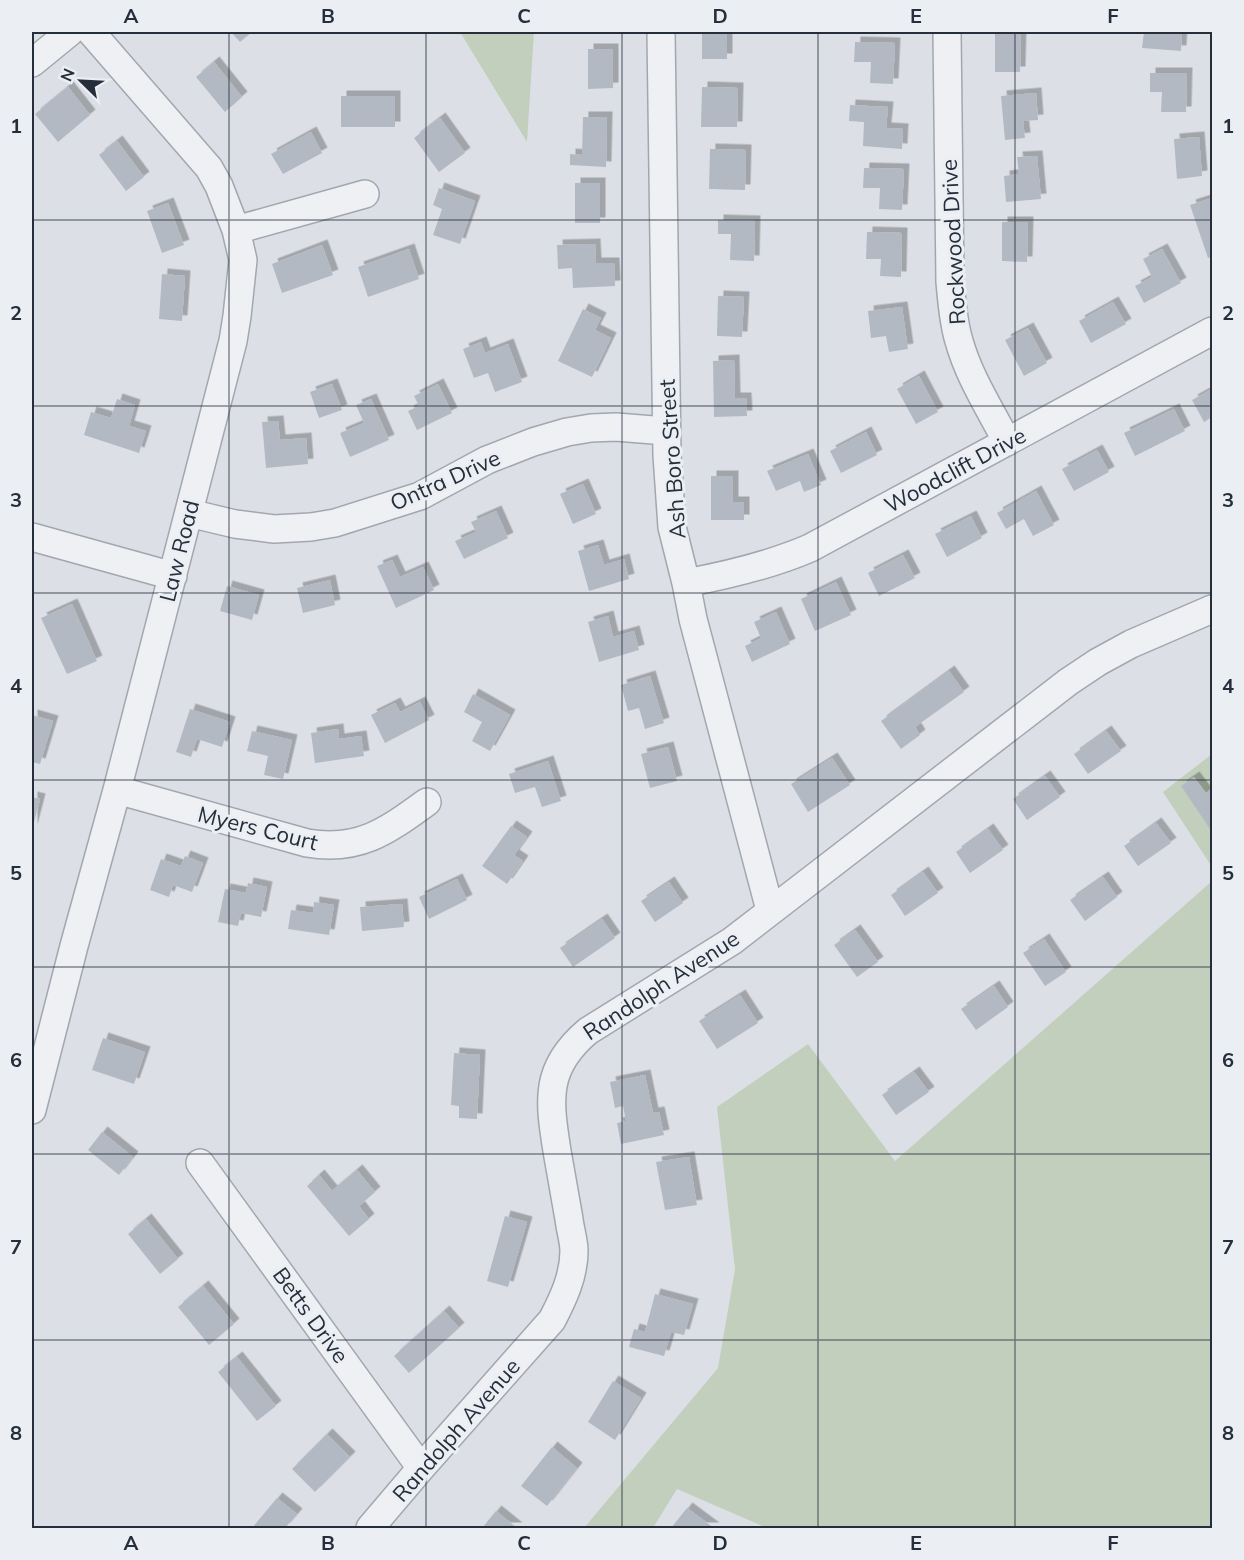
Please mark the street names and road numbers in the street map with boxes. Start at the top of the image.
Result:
street label: Rockwood Drive [935,159,971,325]
street label: Ash Boro Street [652,378,692,540]
street label: Woodclift Drive [879,421,1031,519]
street label: Ontra Drive [386,443,504,517]
street label: Law Road [153,497,205,605]
street label: Myers Court [195,800,321,856]
street label: Randolph Avenue [578,924,744,1046]
street label: Betts Drive [267,1262,355,1368]
street label: Randolph Avenue [386,1353,526,1507]

